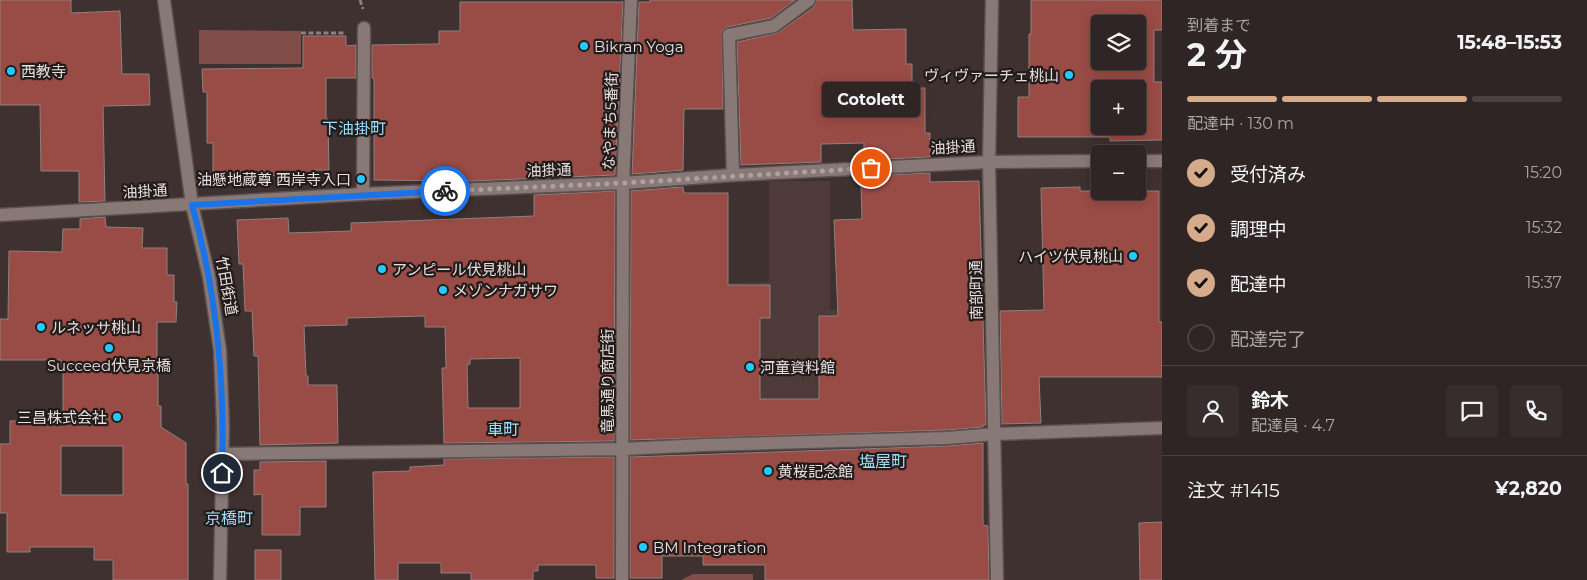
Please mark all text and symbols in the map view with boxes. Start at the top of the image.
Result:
map controls [1091,15,1146,200]
button: layers [1091,15,1146,70]
text: 到着まで [1187,16,1251,35]
text: 15:48–15:53 [1457,31,1562,54]
text: 2 分 [1187,35,1247,74]
place label: Bikran Yoga [594,37,684,56]
marker: Bikran Yoga [578,40,590,52]
place label: 西教寺 [21,62,66,81]
marker: 西教寺 [5,65,17,77]
place label: ヴィヴァーチェ桃山 [924,66,1059,85]
marker: ヴィヴァーチェ桃山 [1063,69,1075,81]
street label: なやまち5番街 [599,71,621,171]
button: + [1091,80,1146,135]
callout: Cotolett [822,83,920,118]
text: Cotolett [837,90,905,109]
text: 配達中 · 130 m [1187,114,1294,133]
district label: 下油掛町 [322,119,386,138]
street label: 油掛通 [930,136,976,158]
button: − [1091,145,1146,200]
pin [850,147,892,189]
icon: bag [857,154,885,182]
icon: check [1187,159,1215,187]
street label: 油掛通 [526,160,572,180]
text: 受付済み [1230,163,1306,186]
text: 15:20 [1524,163,1562,182]
courier [420,166,470,216]
place label: 油懸地蔵尊 西岸寺入口 [197,170,351,189]
marker: 油懸地蔵尊 西岸寺入口 [355,173,367,185]
icon: bike [431,177,459,205]
street label: 油掛通 [122,180,168,202]
icon: check [1187,214,1215,242]
text: 調理中 [1230,218,1287,241]
text: 15:32 [1526,218,1562,237]
place label: ハイツ伏見桃山 [1018,247,1123,266]
marker: ハイツ伏見桃山 [1127,250,1139,262]
street label: 竹田街道 [212,255,242,317]
place label: アンピール伏見桃山 [392,260,526,279]
street label: 南部町通 [966,260,986,320]
marker: アンピール伏見桃山 [376,263,388,275]
icon: check [1187,269,1215,297]
text: 配達中 [1230,273,1287,296]
text: 15:37 [1526,273,1562,292]
place label: メゾンナガサワ [453,281,558,300]
marker: メゾンナガサワ [437,284,449,296]
place label: ルネッサ桃山 [51,318,141,337]
marker: ルネッサ桃山 [35,321,47,333]
street label: 竜馬通り商店街 [598,328,617,434]
text: 配達完了 [1230,328,1306,351]
marker: Succeed伏見京橋 [103,342,115,354]
place label: Succeed伏見京橋 [47,356,171,375]
place label: 河童資料館 [760,358,835,377]
marker: 河童資料館 [744,361,756,373]
button: person [1187,385,1239,437]
button: chat [1446,385,1498,437]
button: phone [1510,385,1562,437]
text: 鈴木 [1251,389,1289,412]
place label: 三昌株式会社 [17,408,107,427]
marker: 三昌株式会社 [111,411,123,423]
text: 配達員 · 4.7 [1251,416,1335,435]
district label: 車町 [487,420,519,439]
pin [201,452,243,494]
district label: 塩屋町 [859,452,907,471]
icon: home [208,459,236,487]
place label: 黄桜記念館 [778,462,853,481]
marker: 黄桜記念館 [762,465,774,477]
text: ¥2,820 [1495,477,1562,500]
text: 注文 #1415 [1187,479,1280,502]
district label: 京橋町 [205,509,253,528]
place label: BM Integration [653,538,766,557]
marker: BM Integration [637,541,649,553]

